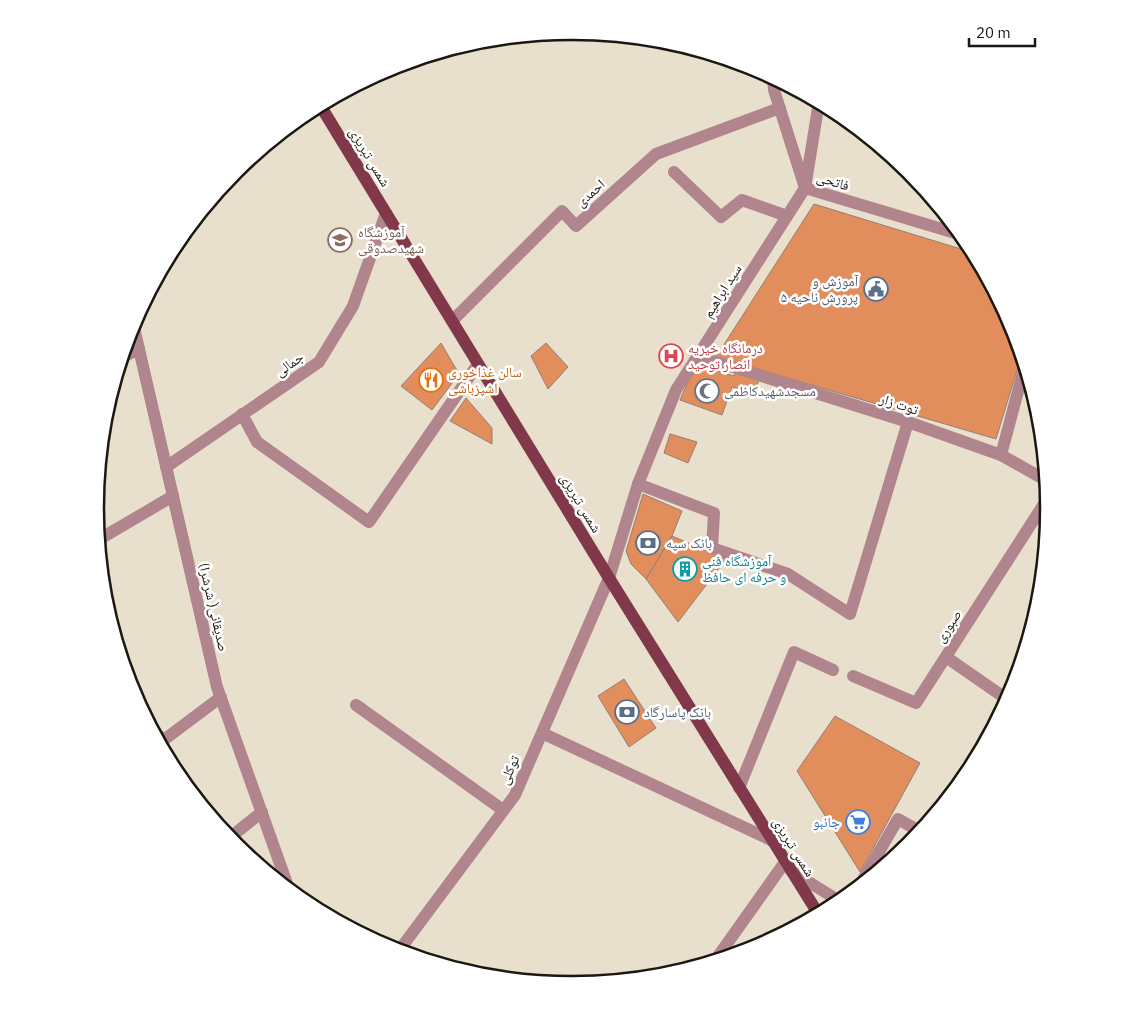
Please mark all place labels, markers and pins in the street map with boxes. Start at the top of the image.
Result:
place label: آموزشگاه شهیدصدوقی [358,223,424,257]
school or university icon: آموزشگاه شهیدصدوقی [327,227,353,253]
place label: آموزش و پرورش ناحیه ۵ [781,272,858,306]
public building icon: آموزش و پرورش ناحیه ۵ [863,276,889,302]
place label: درمانگاه خیریه انصار توحید [688,339,763,373]
hospital icon: درمانگاه خیریه انصار توحید [658,343,684,369]
place label: سالن غذاخوری اشپزباشی [448,363,522,397]
restaurant icon: سالن غذاخوری اشپزباشی [418,367,444,393]
mosque icon: مسجدشهیدکاظمی [694,378,720,404]
place label: مسجدشهیدکاظمی [724,382,816,400]
bank icon: بانک سپه [635,530,661,556]
place label: بانک سپه [666,534,712,552]
place label: آموزشگاه فنی و حرفه ای حافظ [702,552,786,586]
building icon: آموزشگاه فنی و حرفه ای حافظ [672,556,698,582]
bank icon: بانک پاسارگاد [614,699,640,725]
place label: بانک پاسارگاد [644,703,711,721]
supermarket icon: جانبو [845,809,871,835]
place label: جانبو [813,813,840,831]

